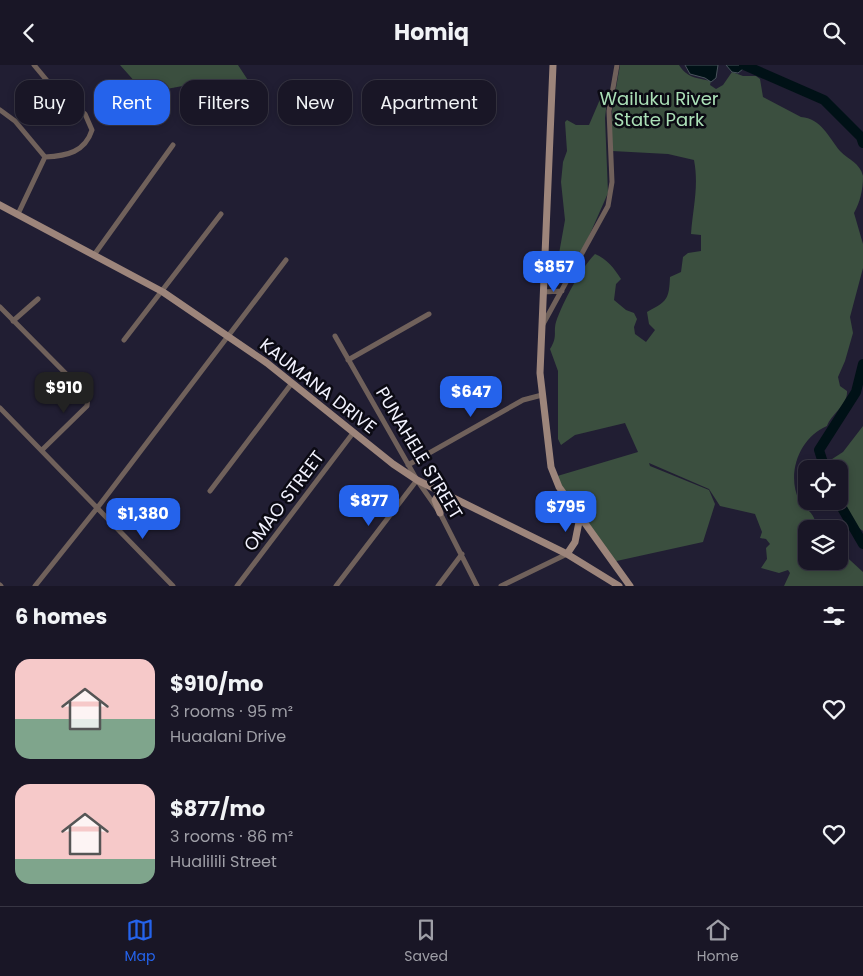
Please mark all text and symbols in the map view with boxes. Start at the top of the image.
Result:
text: Homiq [394,17,469,48]
icon: back [15,19,43,47]
icon: search [820,19,848,47]
chip: Buy [15,80,84,125]
chip: Rent [94,80,170,125]
chip: Filters [180,80,268,125]
chip: New [278,80,352,125]
chip: Apartment [362,80,496,125]
park label: Wailuku River State Park [599,86,719,132]
pin: $857 [524,251,584,293]
text: $857 [534,255,574,278]
street label: KAUMANA DRIVE [255,332,382,439]
pin: $910 [34,371,94,414]
pin: $647 [441,375,501,418]
text: $910 [46,376,82,399]
text: $647 [451,380,491,403]
street label: PUNAHELE STREET [370,382,469,524]
street label: OMAO STREET [237,445,330,556]
map controls [798,460,848,570]
button: locate [798,460,848,510]
pin: $877 [339,485,399,527]
text: $877 [350,489,388,512]
pin: $795 [536,491,596,533]
text: $795 [546,495,586,518]
pin: $1,380 [102,497,184,540]
text: $1,380 [117,502,169,525]
button: layers [798,520,848,570]
text: 6 homes [15,602,107,631]
icon: filters [820,602,848,630]
text: $910/mo [170,669,263,698]
icon: home [55,679,115,739]
icon: heart [820,695,848,723]
text: 3 rooms · 95 m² [170,700,293,723]
text: Huaalani Drive [170,725,286,748]
text: $877/mo [170,794,265,823]
icon: home [55,804,115,864]
icon: heart [820,820,848,848]
text: 3 rooms · 86 m² [170,825,293,848]
text: Hualilili Street [170,850,277,873]
tab: Map [124,916,155,967]
tab: Saved [404,916,448,967]
tab: Home [697,916,739,967]

